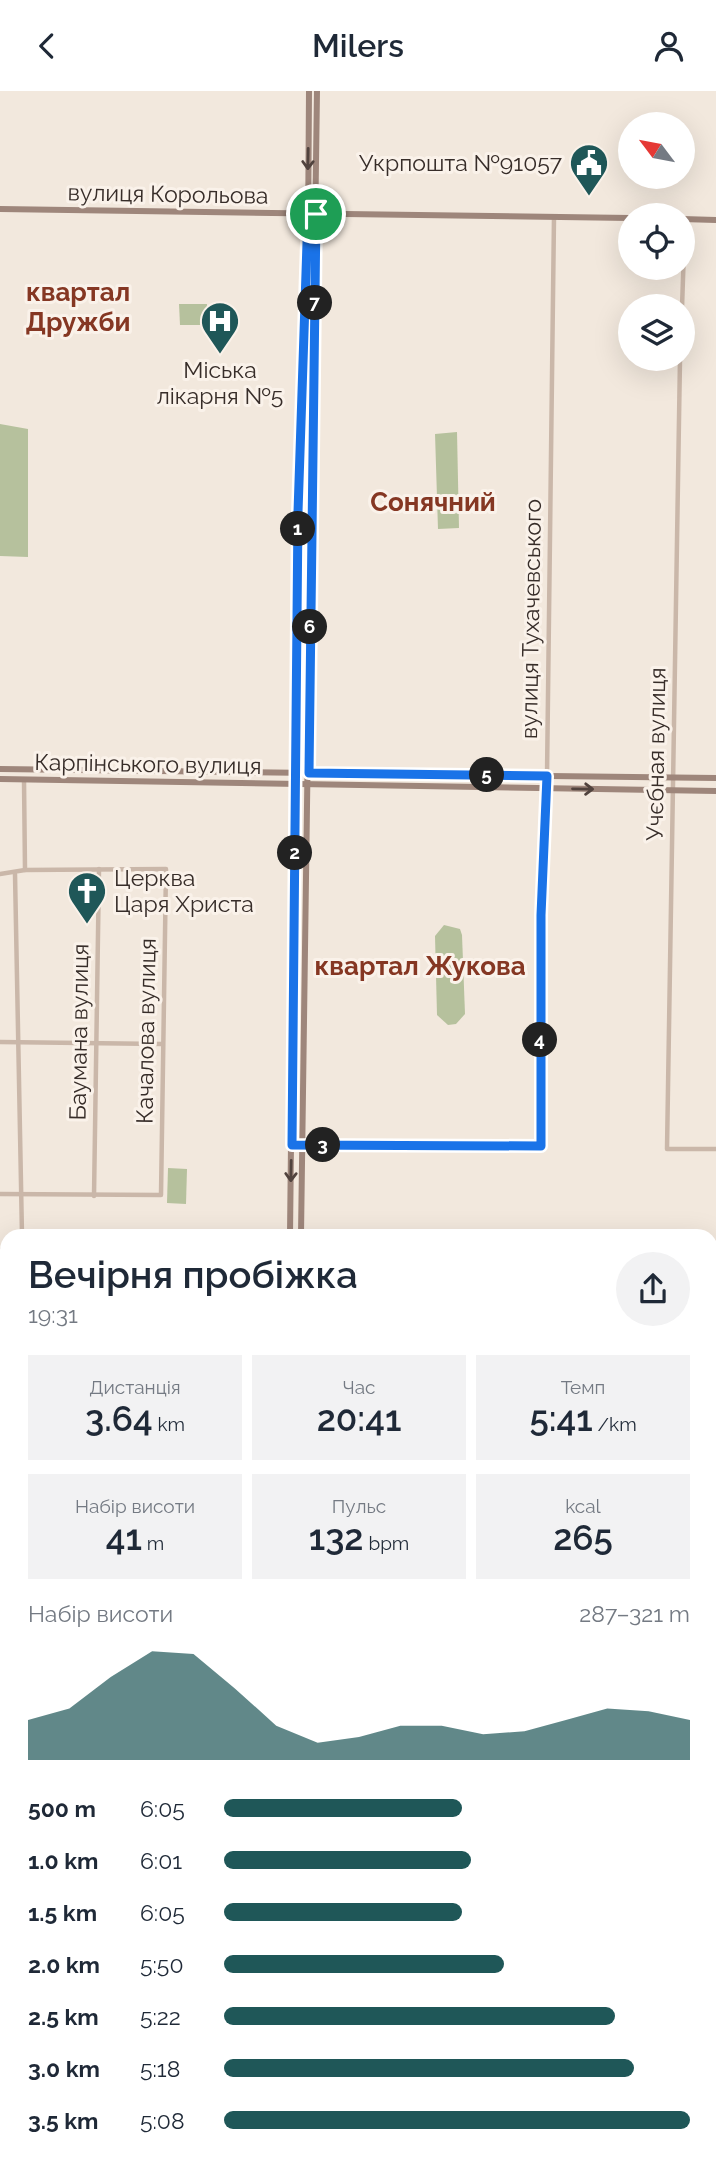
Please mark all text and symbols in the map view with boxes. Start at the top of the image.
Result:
icon: back [28,27,66,65]
text: Milers [312,27,404,64]
icon: person [650,27,688,65]
north arrow [618,112,695,189]
map controls [618,112,695,371]
public building icon: Укрпошта №91057 [568,142,610,197]
one-way arrow [301,147,315,170]
place label: Укрпошта №91057 [359,149,563,176]
street label: вулиця Корольова [67,178,269,209]
pin [286,184,346,244]
icon: arrive [297,195,335,233]
button: locate [618,203,695,280]
district label: квартал Дружби [26,277,130,337]
pin: 7 [298,285,332,321]
text: 7 [309,291,320,313]
button: layers [618,294,695,371]
hospital icon: Міська лікарня №5 [199,300,241,355]
place label: Міська лікарня №5 [157,356,283,409]
district label: Сонячний [370,487,496,517]
street label: вулиця Тухачевського [515,499,546,739]
pin: 1 [280,511,316,547]
text: 1 [293,517,302,539]
pin: 6 [292,609,328,645]
text: 6 [304,615,315,637]
street label: Учєбная вулиця [640,667,671,841]
street label: Карпінського вулиця [34,748,262,779]
pin: 5 [470,757,504,793]
text: 5 [481,763,492,785]
one-way arrow [571,782,594,795]
pin: 2 [278,835,312,871]
text: 2 [289,841,300,863]
place label: Церква Царя Христа [114,864,254,917]
church icon: Церква Царя Христа [66,870,108,925]
street label: Качалова вулиця [130,938,161,1124]
street label: Баумана вулиця [63,943,94,1121]
district label: квартал Жукова [314,951,526,981]
pin: 4 [522,1023,558,1058]
text: 4 [534,1028,545,1050]
pin: 3 [306,1127,340,1163]
text: 3 [317,1133,328,1155]
one-way arrow [284,1159,298,1182]
text: Вечірня пробіжка [28,1252,358,1297]
button: share [616,1252,690,1326]
text: 19:31 [28,1301,78,1328]
text: Дистанція [89,1376,181,1398]
text: Час [342,1376,376,1398]
text: Темп [561,1376,605,1398]
text: 3.64 [85,1398,153,1439]
text: 20:41 [317,1398,401,1439]
text: 5:41 [529,1398,593,1439]
text: km [153,1413,185,1435]
text: /km [593,1413,637,1435]
text: Набір висоти [75,1495,195,1517]
text: Пульс [332,1495,386,1517]
text: kcal [565,1495,601,1517]
text: 41 [106,1517,142,1558]
text: 132 [309,1517,364,1558]
text: 265 [553,1517,613,1558]
text: m [142,1532,164,1554]
text: bpm [364,1532,409,1554]
text: Набір висоти [28,1600,173,1627]
text: 287–321 m [579,1600,690,1627]
text: 500 m [28,1795,96,1822]
text: 6:05 [140,1795,185,1822]
text: 1.0 km [28,1847,98,1874]
text: 6:01 [140,1847,182,1874]
text: 1.5 km [28,1899,97,1926]
text: 6:05 [140,1899,185,1926]
text: 2.0 km [28,1951,100,1978]
text: 5:50 [140,1951,183,1978]
text: 2.5 km [28,2003,99,2030]
text: 5:22 [140,2003,181,2030]
text: 3.0 km [28,2055,100,2082]
text: 5:18 [140,2055,180,2082]
text: 3.5 km [28,2107,99,2134]
text: 5:08 [140,2107,185,2134]

